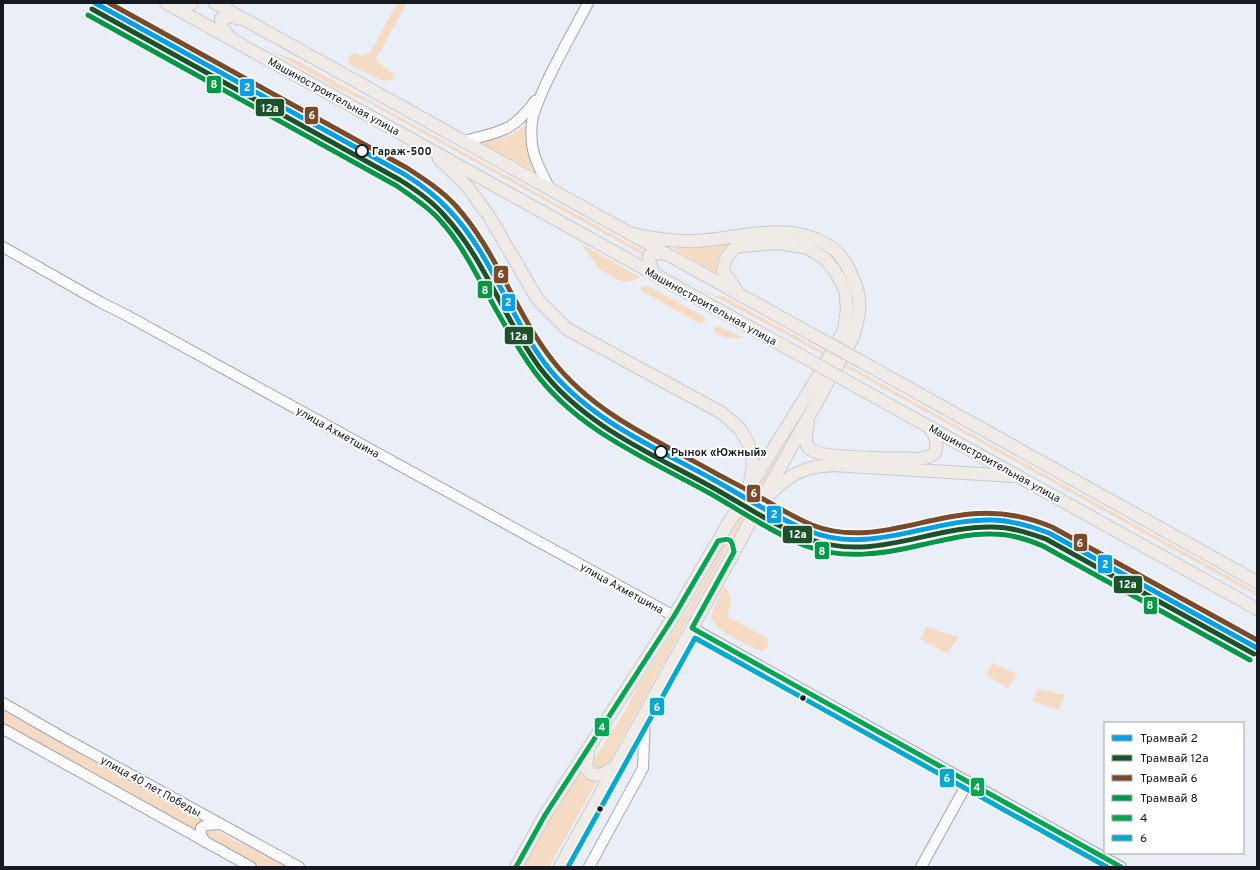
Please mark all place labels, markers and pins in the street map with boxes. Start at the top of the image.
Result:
marker: Гараж-500 [355,144,369,158]
place label: Гараж-500 [372,145,432,159]
marker: Рынок «Южный» [654,445,668,459]
place label: Рынок «Южный» [671,446,767,460]
unlabelled marker [798,693,808,703]
unlabelled marker [595,804,605,814]

